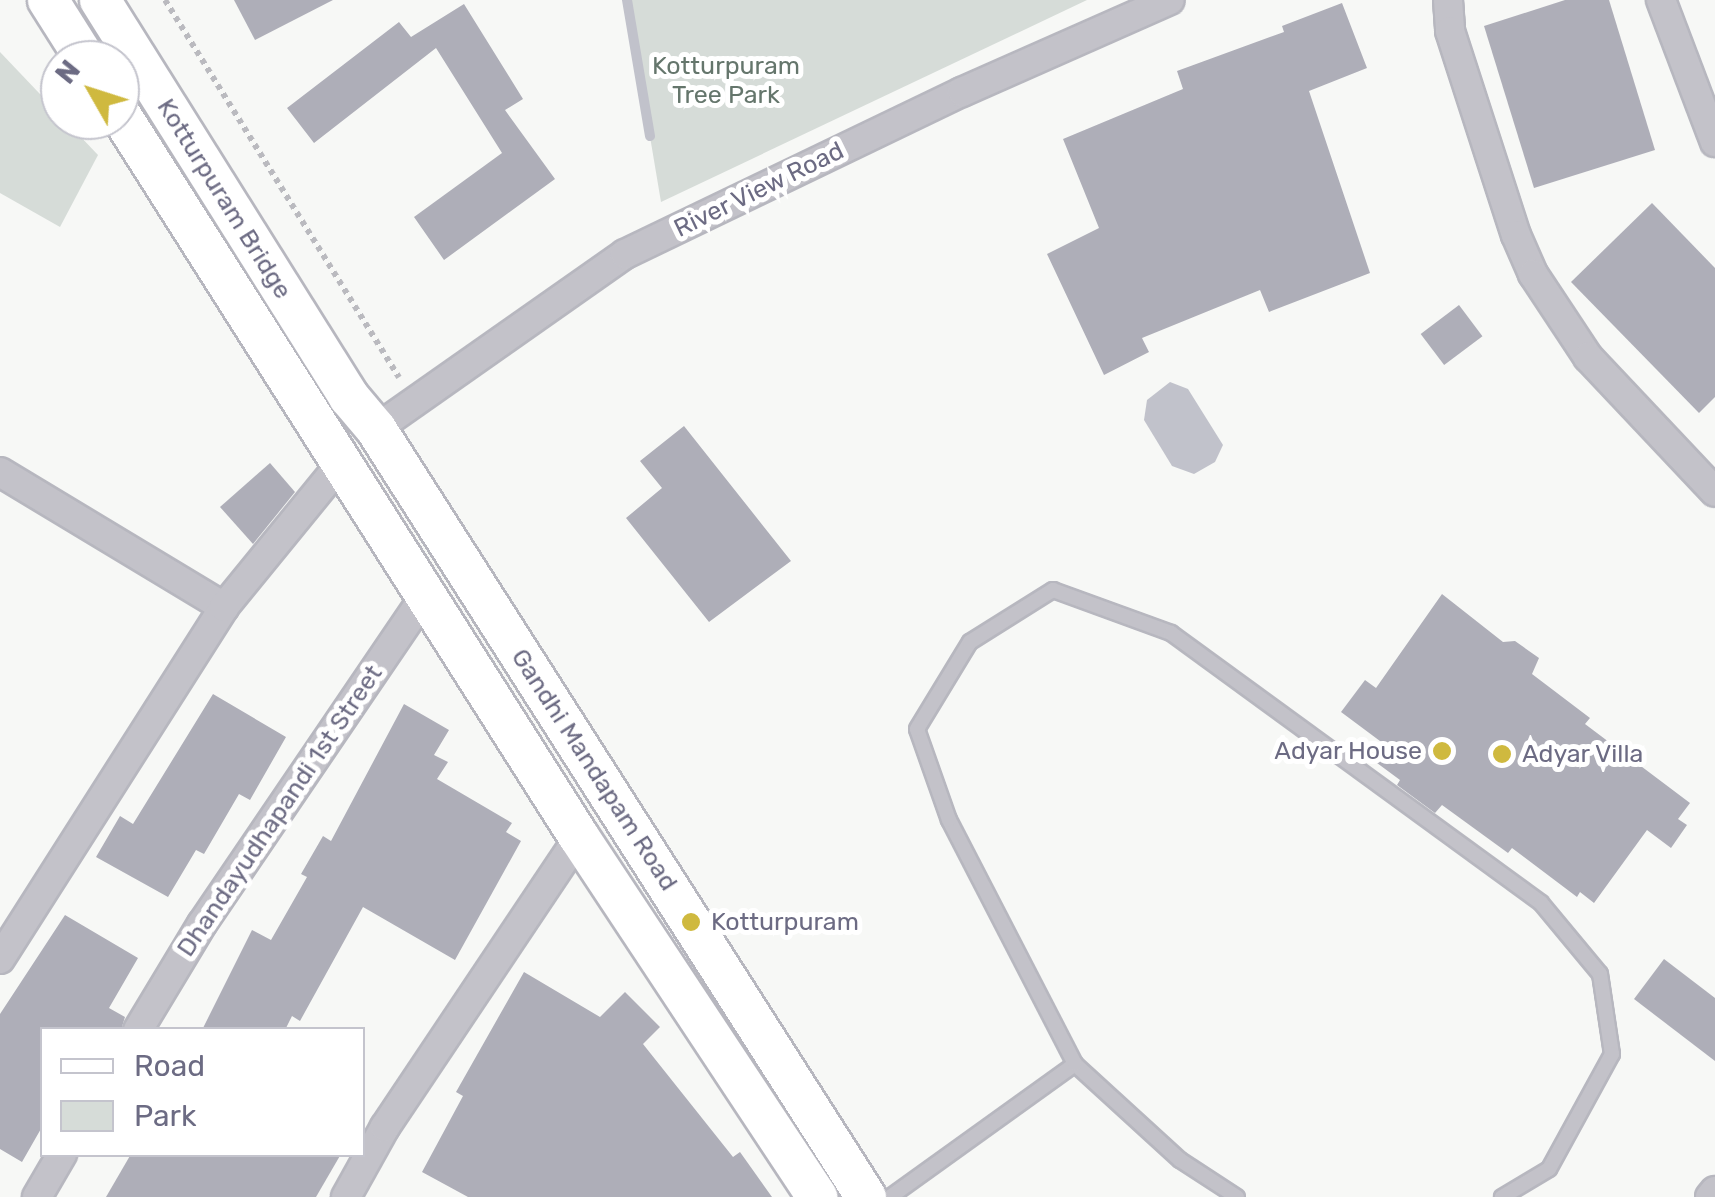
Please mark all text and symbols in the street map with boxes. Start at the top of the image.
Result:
north arrow [40,40,140,140]
park label: Kotturpuram Tree Park [652,52,800,111]
text: N [49,54,87,90]
street label: Kotturpuram Bridge [150,94,298,304]
street label: River View Road [668,136,850,244]
street label: Gandhi Mandapam Road [505,644,683,896]
street label: Dhandayudhapandi 1st Street [171,660,389,962]
place label: Adyar House [1274,736,1422,766]
place label: Adyar Villa [1522,739,1645,769]
marker: Adyar House [1431,740,1453,762]
marker: Adyar Villa [1491,743,1513,765]
place label: Kotturpuram [711,907,859,937]
marker: Kotturpuram [680,911,702,933]
legend [40,1027,365,1157]
text: Road [134,1048,205,1084]
text: Park [134,1098,196,1134]

